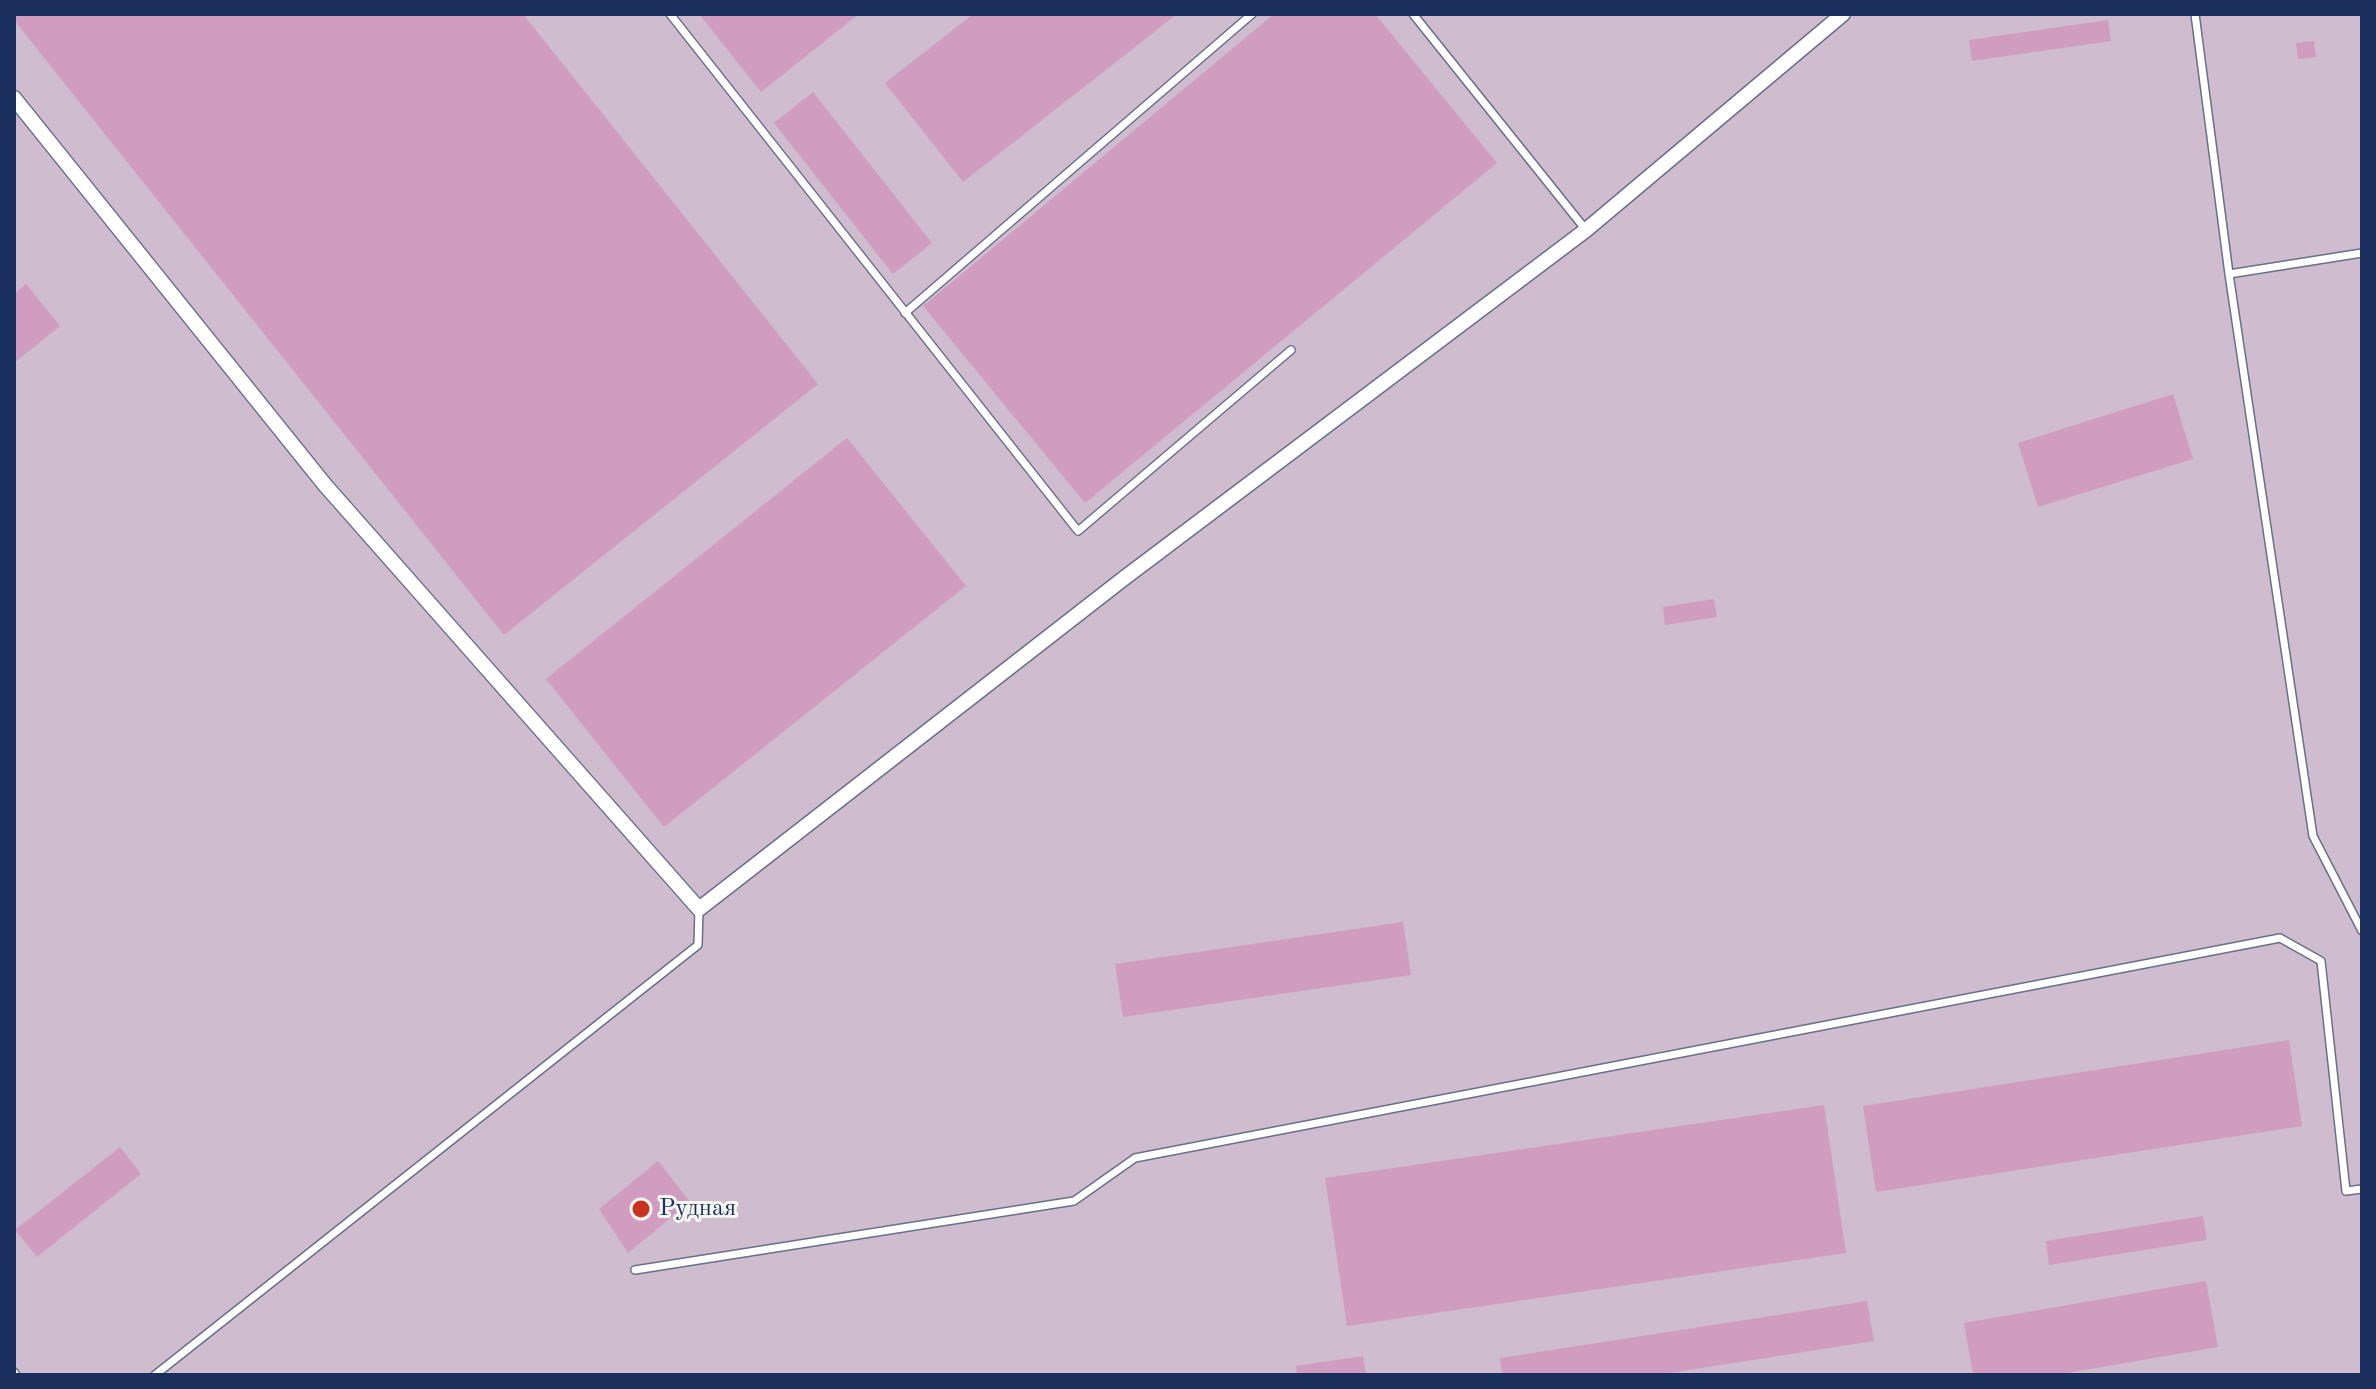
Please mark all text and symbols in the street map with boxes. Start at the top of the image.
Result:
place label: Рудная [659,1195,736,1223]
marker: Рудная [630,1198,652,1220]

